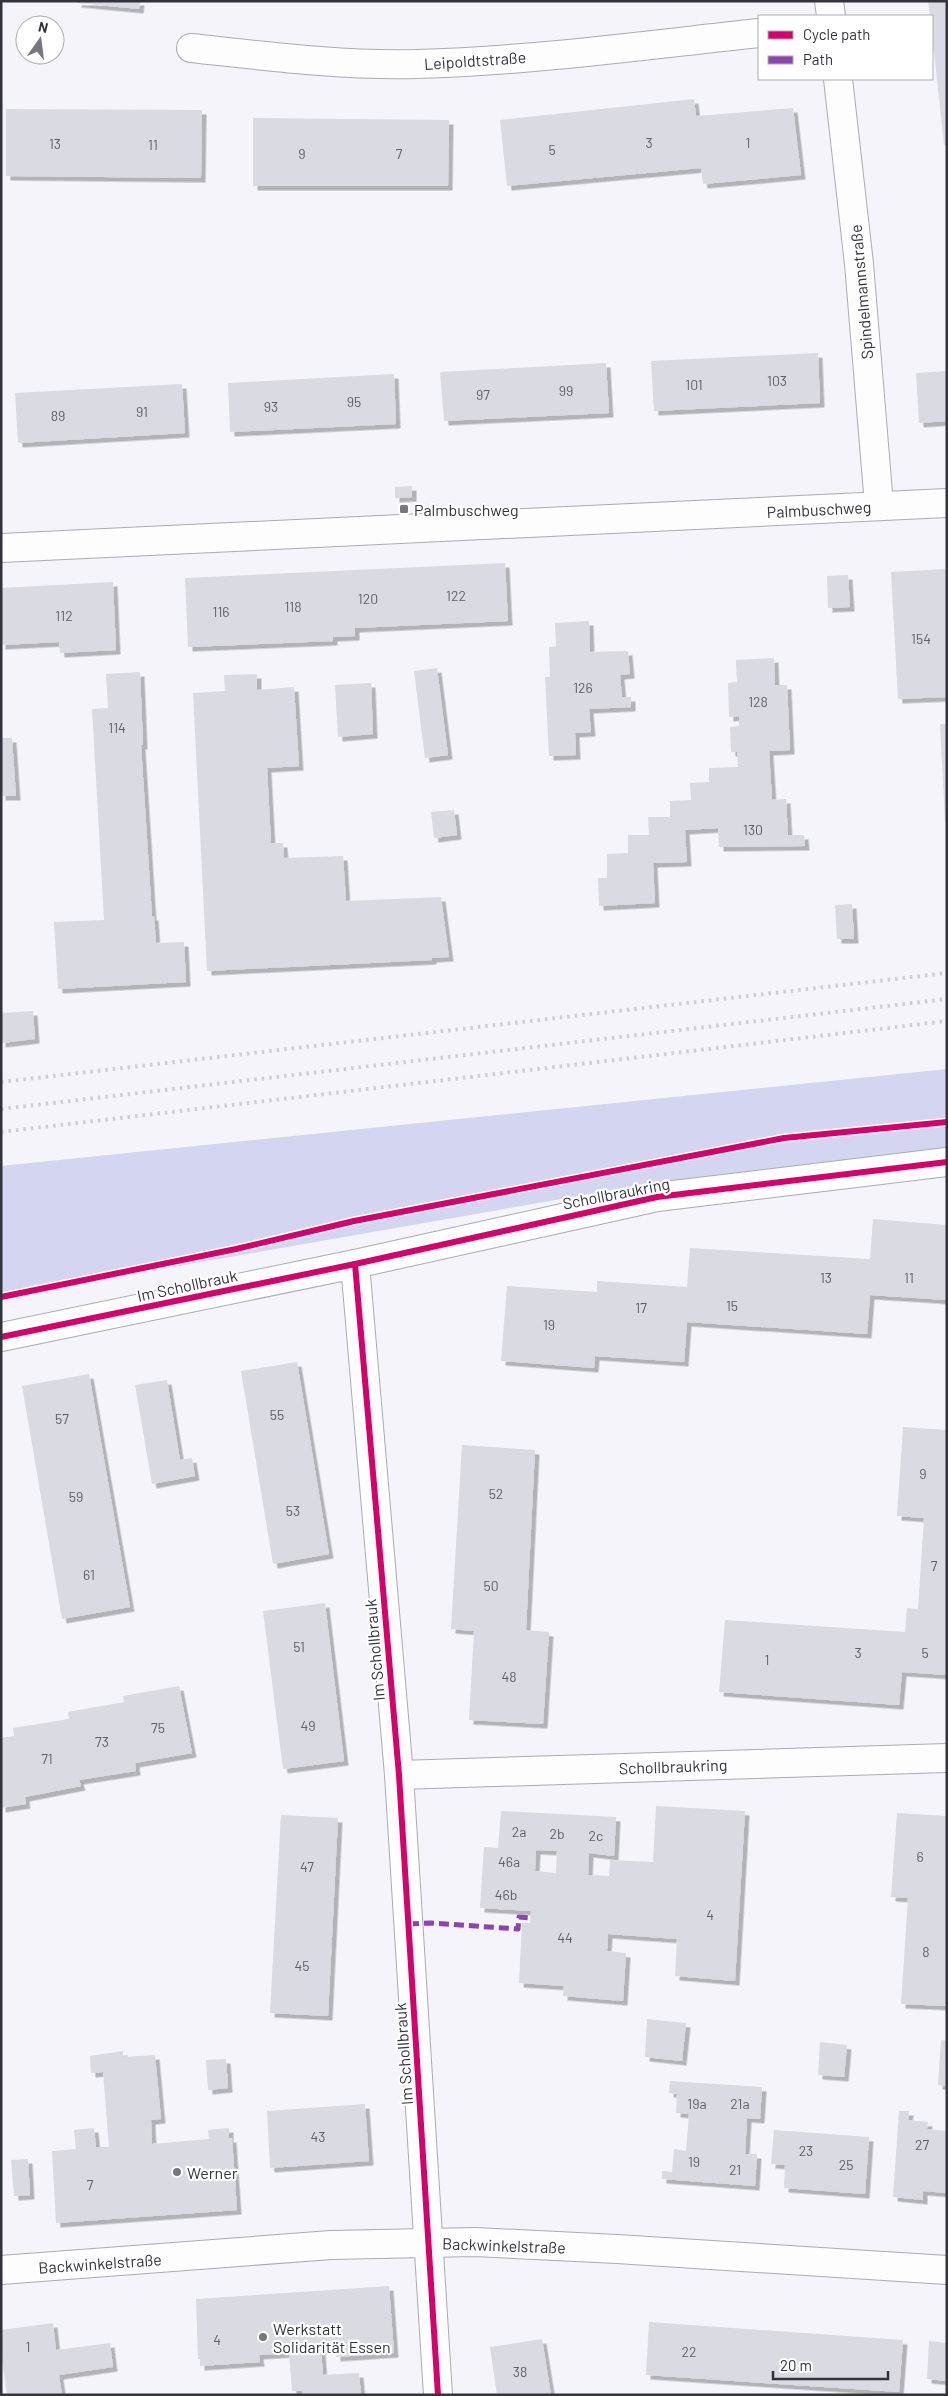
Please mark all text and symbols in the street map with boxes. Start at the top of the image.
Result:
north arrow [15,15,65,65]
legend [758,15,933,80]
text: N [37,18,50,36]
text: Cycle path [803,25,870,43]
street label: Leipoldtstraße [423,47,527,73]
text: Path [803,50,833,68]
house number: 3 [645,134,653,151]
house number: 1 [746,134,750,151]
house number: 13 [49,135,61,152]
house number: 11 [148,136,158,153]
house number: 5 [548,141,556,158]
house number: 9 [298,145,306,162]
house number: 7 [396,145,403,162]
street label: Spindelmannstraße [846,224,876,360]
house number: 103 [767,372,787,389]
house number: 101 [685,376,703,393]
house number: 99 [559,382,573,399]
house number: 97 [476,386,490,403]
house number: 95 [347,393,361,410]
house number: 93 [264,398,278,415]
house number: 91 [136,403,148,420]
house number: 89 [51,407,65,424]
street label: Palmbuschweg [766,497,872,521]
place label: Palmbuschweg [414,500,519,519]
marker: Palmbuschweg [398,503,410,515]
house number: 122 [446,587,466,604]
house number: 120 [358,590,378,607]
house number: 118 [284,598,302,615]
house number: 116 [212,603,230,620]
house number: 112 [55,607,73,624]
house number: 154 [911,630,931,647]
house number: 126 [573,679,593,696]
house number: 128 [748,693,768,710]
house number: 114 [108,719,126,736]
house number: 130 [743,821,763,838]
street label: Schollbraukring [561,1173,671,1213]
street label: Im Schollbrauk [135,1265,239,1305]
house number: 13 [820,1269,832,1286]
house number: 11 [904,1269,914,1286]
house number: 15 [726,1297,738,1314]
house number: 17 [635,1299,647,1316]
house number: 19 [543,1316,555,1333]
house number: 55 [270,1406,284,1423]
house number: 57 [55,1410,69,1427]
house number: 9 [919,1465,927,1482]
house number: 52 [489,1485,503,1502]
house number: 59 [69,1488,83,1505]
house number: 53 [286,1502,300,1519]
house number: 7 [931,1557,938,1574]
house number: 61 [83,1566,95,1583]
house number: 50 [483,1577,499,1594]
street label: Im Schollbrauk [360,1598,388,1702]
house number: 51 [293,1638,305,1655]
house number: 3 [854,1644,862,1661]
house number: 5 [921,1644,929,1661]
house number: 1 [765,1651,769,1668]
house number: 48 [501,1668,517,1685]
house number: 49 [300,1717,316,1734]
house number: 75 [151,1719,165,1736]
house number: 73 [95,1733,109,1750]
house number: 71 [41,1750,53,1767]
street label: Schollbraukring [618,1755,728,1777]
house number: 2a [512,1823,526,1840]
house number: 2b [549,1825,565,1842]
house number: 2c [589,1827,603,1844]
house number: 6 [916,1848,924,1865]
house number: 46a [498,1853,520,1870]
house number: 47 [300,1858,314,1875]
house number: 46b [495,1886,517,1903]
house number: 4 [706,1906,714,1923]
house number: 44 [557,1929,573,1946]
house number: 8 [922,1943,930,1960]
house number: 45 [295,1957,309,1974]
street label: Im Schollbrauk [390,2002,416,2106]
house number: 19a [687,2095,707,2112]
house number: 21a [730,2095,750,2112]
house number: 43 [311,2128,325,2145]
house number: 27 [915,2136,929,2153]
house number: 23 [799,2142,813,2159]
house number: 19 [688,2153,700,2170]
house number: 25 [839,2156,853,2173]
house number: 21 [729,2161,741,2178]
place label: Werner [187,2163,238,2182]
marker: Werner [171,2166,183,2178]
house number: 7 [87,2176,94,2193]
street label: Backwinkelstraße [442,2233,566,2257]
street label: Backwinkelstraße [38,2249,162,2277]
place label: Werkstatt Solidarität Essen [273,2319,391,2356]
house number: 4 [213,2331,221,2348]
marker: Werkstatt Solidarität Essen [257,2331,269,2343]
house number: 1 [26,2338,30,2355]
house number: 22 [681,2343,697,2360]
scale bar [773,2348,888,2380]
text: 20 m [780,2356,812,2374]
house number: 38 [513,2363,527,2380]

